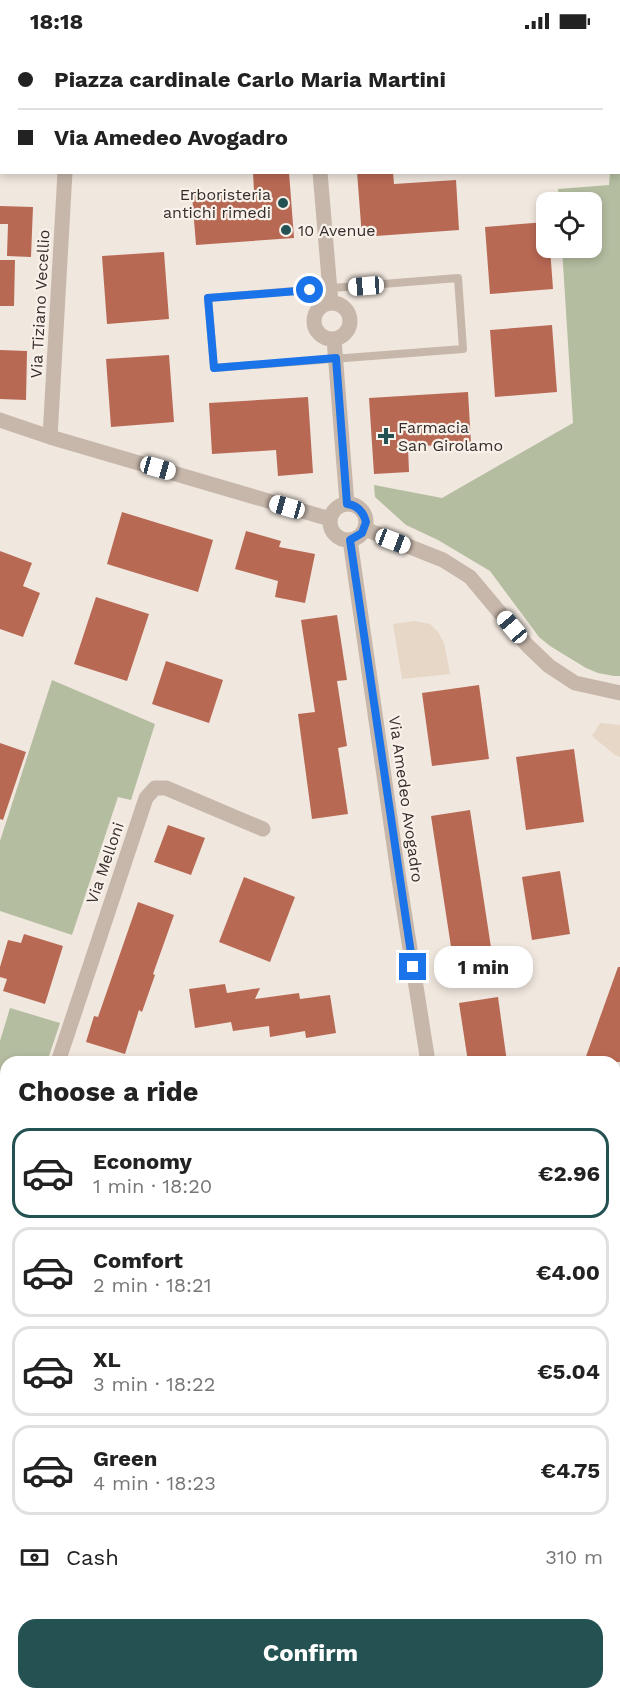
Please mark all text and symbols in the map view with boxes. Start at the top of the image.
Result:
text: 18:18 [30,9,83,34]
text: Piazza cardinale Carlo Maria Martini [54,67,446,92]
text: Via Amedeo Avogadro [54,125,288,150]
place label: Erboristeria antichi rimedi [163,185,271,222]
map controls [536,192,602,258]
button: locate [536,192,602,258]
marker: Erboristeria antichi rimedi [276,196,290,210]
place label: 10 Avenue [298,221,376,240]
marker: 10 Avenue [279,223,293,237]
street label: Via Tiziano Vecellio [27,229,53,379]
route start [296,276,323,303]
car [347,276,385,296]
place label: Farmacia San Girolamo [398,418,503,455]
marker: Farmacia San Girolamo [379,429,393,443]
car [138,454,178,482]
car [267,493,307,521]
car [373,526,413,556]
car [494,607,530,647]
street label: Via Amedeo Avogadro [385,714,427,884]
street label: Via Melloni [82,820,128,906]
callout: 1 min [434,946,533,988]
route end [399,953,426,980]
text: 1 min [458,955,509,979]
text: Choose a ride [18,1076,198,1108]
icon: car [21,1146,75,1200]
text: Economy [93,1149,192,1174]
text: €2.96 [538,1161,600,1186]
text: 1 min · 18:20 [93,1174,212,1198]
icon: car [21,1245,75,1299]
text: Comfort [93,1248,183,1273]
text: €4.00 [536,1260,600,1285]
text: 2 min · 18:21 [93,1273,212,1297]
icon: car [21,1344,75,1398]
text: XL [93,1347,121,1372]
text: €5.04 [537,1359,600,1384]
text: 3 min · 18:22 [93,1372,215,1396]
icon: car [21,1443,75,1497]
text: Green [93,1446,157,1471]
text: €4.75 [541,1458,600,1483]
text: 4 min · 18:23 [93,1471,216,1495]
icon: cash [18,1541,51,1574]
text: Cash [66,1545,119,1570]
text: 310 m [545,1545,603,1569]
button: Confirm [18,1619,603,1688]

